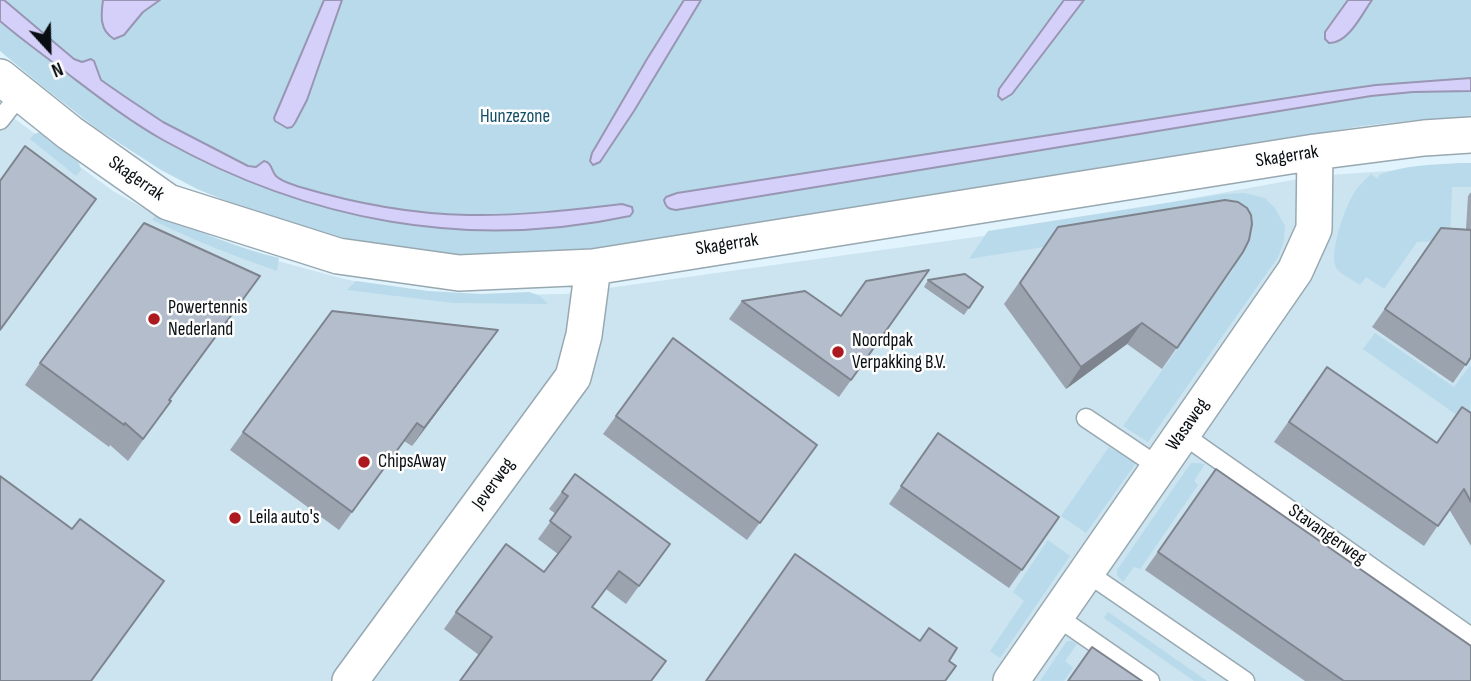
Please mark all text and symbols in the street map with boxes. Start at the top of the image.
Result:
north arrow [14,14,84,84]
text: N [48,56,66,81]
park label: Hunzezone [480,106,550,128]
street label: Skagerrak [1254,141,1320,173]
street label: Skagerrak [104,152,168,206]
street label: Skagerrak [694,229,760,261]
place label: Powertennis Nederland [168,297,248,341]
marker: Powertennis Nederland [146,311,162,327]
place label: Noordpak Verpakking B.V. [852,330,946,374]
marker: Noordpak Verpakking B.V. [830,344,846,360]
street label: Wasaweg [1162,394,1214,456]
place label: ChipsAway [378,451,446,473]
marker: ChipsAway [356,454,372,470]
street label: Jeverweg [468,454,520,514]
street label: Stavangerweg [1284,500,1370,570]
place label: Leila auto's [249,507,319,529]
marker: Leila auto's [227,510,243,526]

